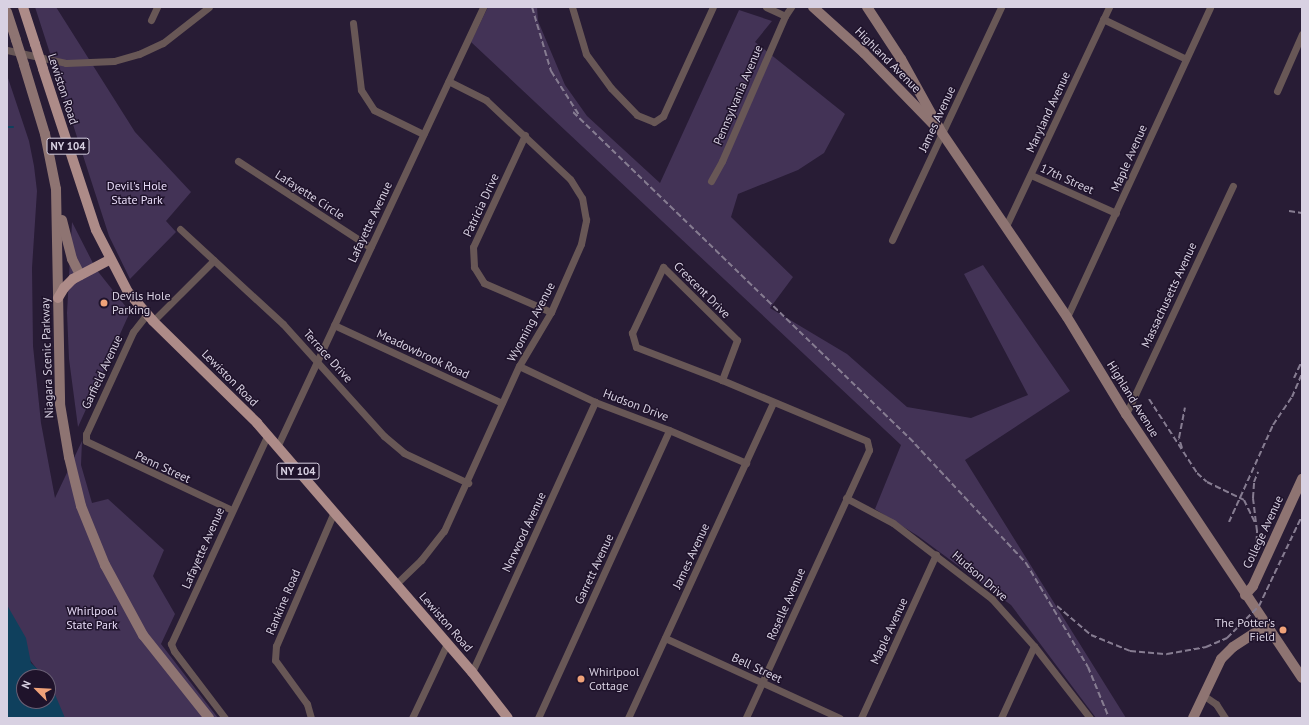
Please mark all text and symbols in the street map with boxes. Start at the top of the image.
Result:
street label: Highland Avenue [852,24,924,96]
street label: Pennsylvania Avenue [710,43,766,147]
street label: Lewiston Road [45,52,81,126]
street label: Maryland Avenue [1023,69,1073,155]
street label: James Avenue [915,84,959,154]
street label: Maple Avenue [1108,122,1150,194]
road number: NY 104 [46,137,90,155]
street label: 17th Street [1038,161,1096,197]
street label: Lafayette Circle [273,167,347,223]
street label: Patricia Drive [460,171,502,239]
park label: Devil's Hole State Park [107,179,167,207]
street label: Lafayette Avenue [345,179,395,265]
street label: Massachusetts Avenue [1138,240,1200,350]
street label: Crescent Drive [671,259,733,321]
street label: Wyoming Avenue [504,280,558,364]
place label: Devils Hole Parking [112,289,171,317]
street label: Niagara Scenic Parkway [38,297,56,419]
marker: Devils Hole Parking [99,298,109,308]
street label: Terrace Drive [300,326,356,386]
street label: Meadowbrook Road [374,326,472,382]
street label: Garfield Avenue [78,332,126,412]
street label: Lewiston Road [199,347,261,409]
street label: Highland Avenue [1104,358,1162,440]
street label: Hudson Drive [601,386,671,424]
street label: Penn Street [133,448,193,486]
road number: NY 104 [276,462,320,480]
street label: Norwood Avenue [499,489,549,575]
street label: College Avenue [1240,493,1286,571]
street label: Lafayette Avenue [179,505,227,591]
street label: James Avenue [669,521,713,591]
street label: Garrett Avenue [571,531,617,607]
street label: Hudson Drive [949,548,1011,604]
street label: Roselle Avenue [764,565,808,643]
street label: Rankine Road [263,567,303,637]
street label: Lewiston Road [416,589,476,655]
street label: Maple Avenue [867,595,911,667]
park label: Whirlpool State Park [66,604,118,632]
place label: The Potter's Field [1215,616,1275,644]
marker: The Potter's Field [1278,625,1288,635]
street label: Bell Street [730,650,784,686]
place label: Whirlpool Cottage [589,665,639,693]
north arrow [16,669,56,709]
marker: Whirlpool Cottage [576,674,586,684]
text: N [18,678,34,691]

